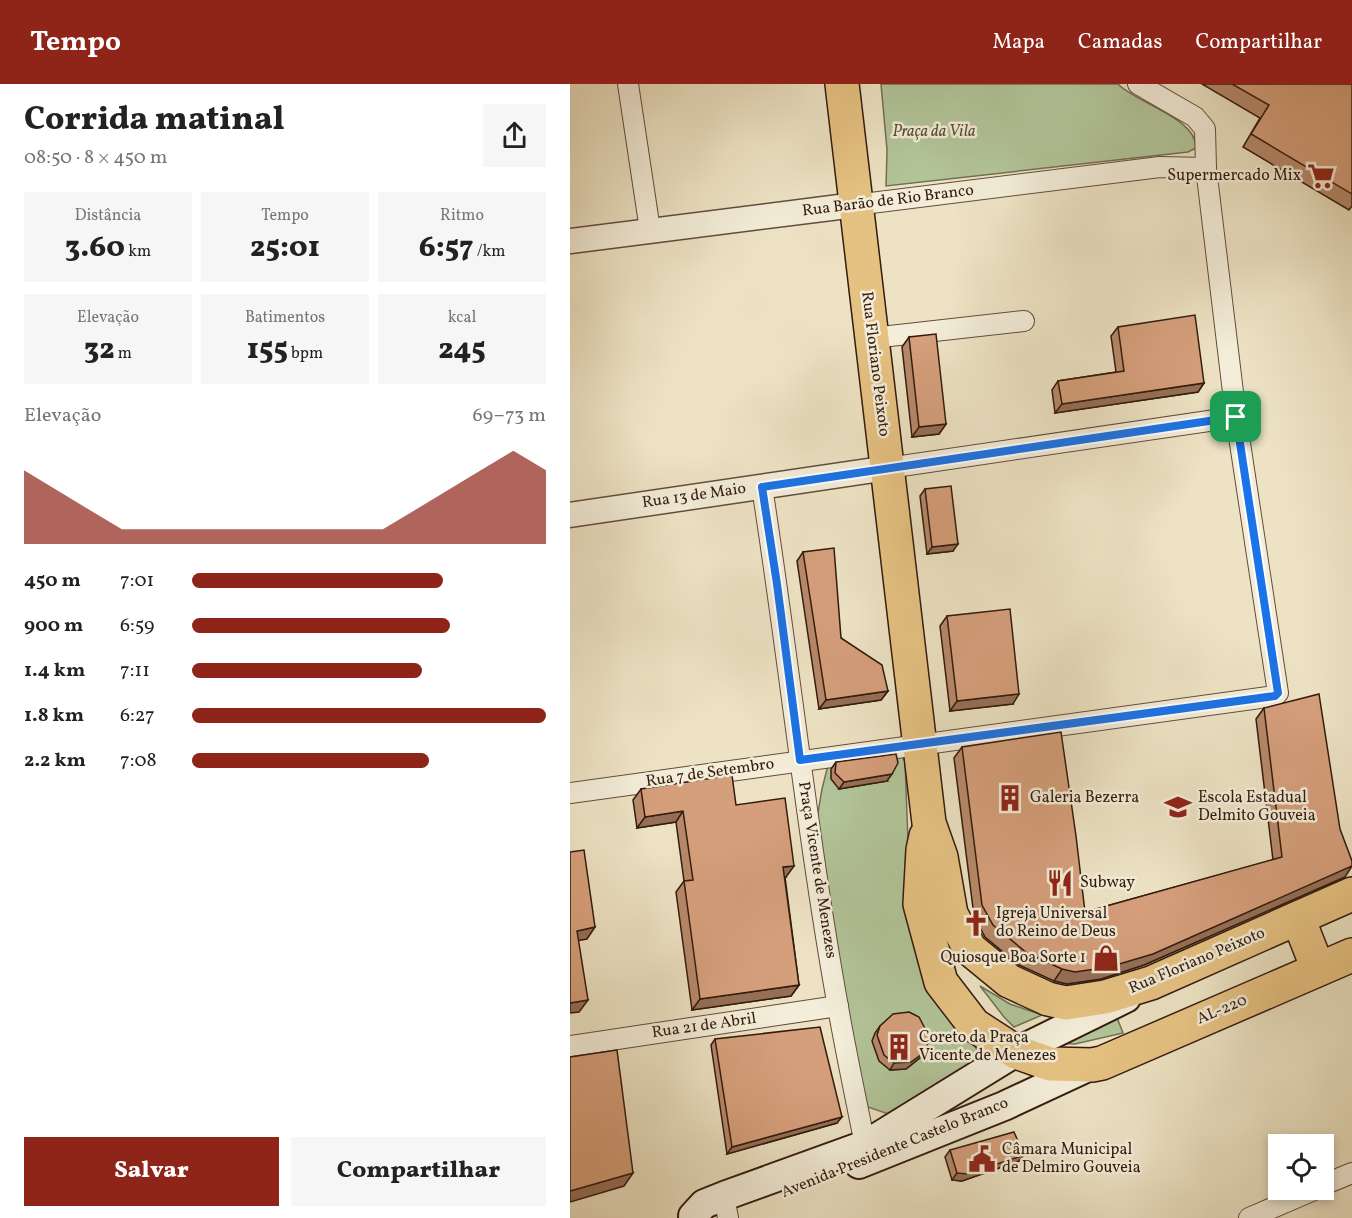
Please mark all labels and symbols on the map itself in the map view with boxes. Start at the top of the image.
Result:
park label: Praça da Vila [893,121,976,143]
supermarket icon: Supermercado Mix [1306,161,1336,191]
place label: Supermercado Mix [1167,165,1301,187]
street label: Rua Barão de Rio Branco [801,180,975,222]
street label: Rua Floriano Peixoto [855,290,895,438]
pin [1210,391,1261,442]
street label: Rua 13 de Maio [641,478,747,514]
street label: Rua 7 de Setembro [644,753,776,793]
street label: Praça Vicente de Menezes [792,780,842,960]
building icon: Galeria Bezerra [995,783,1025,813]
place label: Galeria Bezerra [1030,787,1139,809]
place label: Escola Estadual Delmito Gouveia [1198,787,1316,827]
school or university icon: Escola Estadual Delmito Gouveia [1163,792,1193,822]
restaurant icon: Subway [1045,868,1075,898]
place label: Subway [1080,872,1135,894]
place label: Igreja Universal do Reino de Deus [996,903,1116,943]
church icon: Igreja Universal do Reino de Deus [961,908,991,938]
street label: Rua Floriano Peixoto [1125,922,1269,1000]
shop icon: Quiosque Boa Sorte 1 [1091,943,1121,973]
place label: Quiosque Boa Sorte 1 [940,947,1086,969]
street label: AL-220 [1193,990,1251,1030]
street label: Rua 21 de Abril [650,1008,758,1044]
place label: Coreto da Praça Vicente de Menezes [919,1027,1056,1067]
building icon: Coreto da Praça Vicente de Menezes [884,1032,914,1062]
street label: Avenida Presidente Castelo Branco [778,1092,1012,1204]
place label: Câmara Municipal de Delmiro Gouveia [1002,1139,1141,1179]
public building icon: Câmara Municipal de Delmiro Gouveia [967,1144,997,1174]

